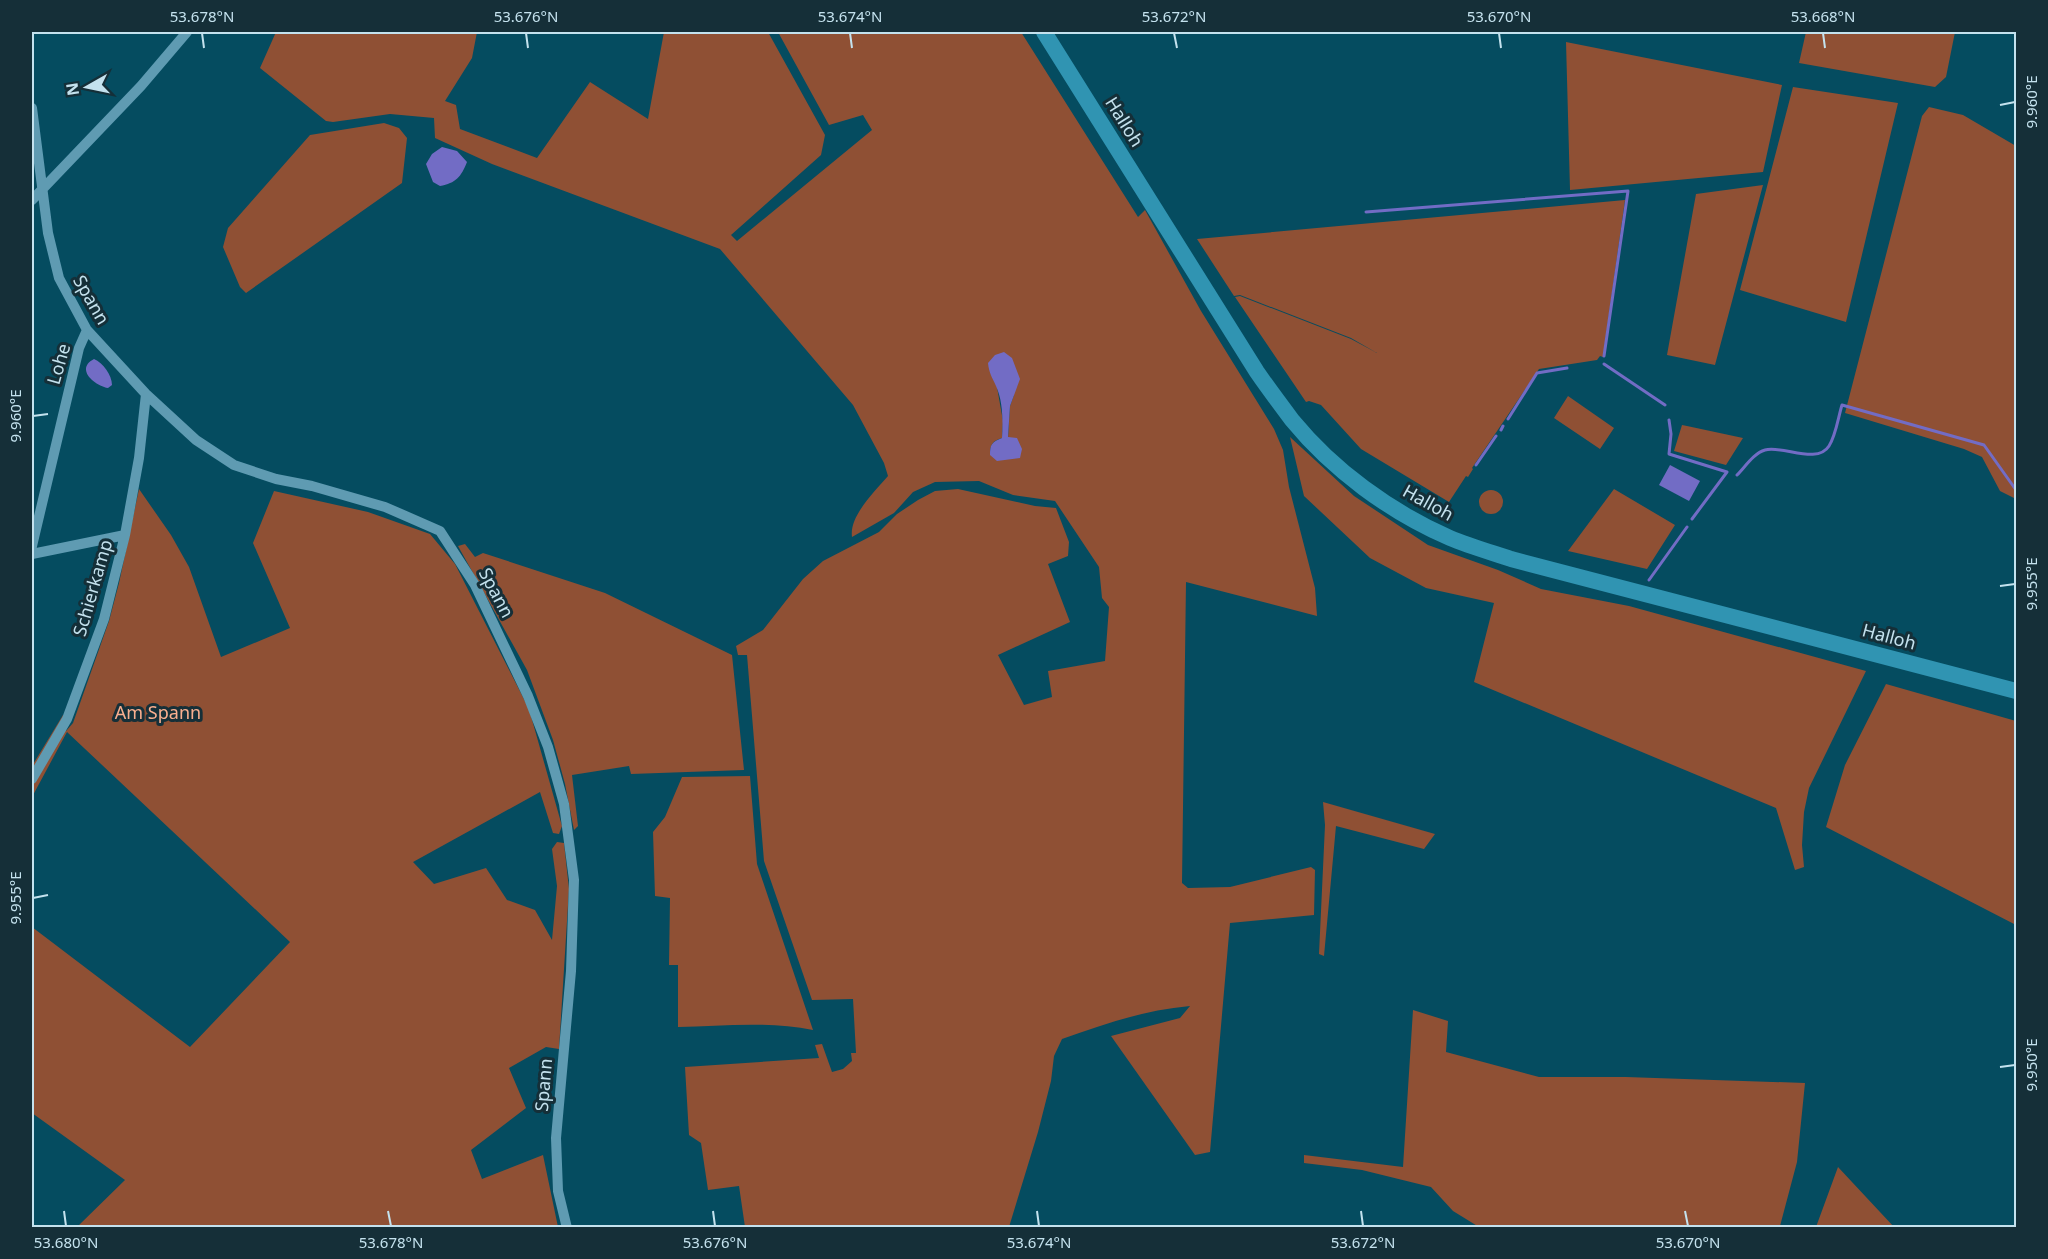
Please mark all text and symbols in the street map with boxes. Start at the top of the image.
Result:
text: 53.678°N [170,6,234,26]
text: 53.676°N [494,6,558,26]
text: 53.674°N [818,6,882,26]
text: 53.672°N [1142,6,1206,26]
text: 53.670°N [1467,6,1531,26]
text: 53.668°N [1791,6,1855,26]
north arrow [57,57,117,117]
text: 9.960°E [2021,75,2041,129]
text: N [60,81,84,97]
street label: Halloh [1100,92,1150,151]
street label: Spann [68,270,116,329]
street label: Lohe [41,340,75,387]
text: 9.960°E [5,389,25,443]
street label: Halloh [1399,478,1458,526]
street label: Schierkamp [67,537,117,639]
text: 9.955°E [2021,557,2041,611]
street label: Spann [474,563,520,622]
street label: Halloh [1860,617,1919,655]
park label: Am Spann [115,700,201,724]
text: 9.955°E [5,871,25,925]
text: 9.950°E [2021,1038,2041,1092]
street label: Spann [529,1057,557,1113]
text: 53.680°N [34,1232,98,1252]
text: 53.678°N [359,1232,423,1252]
text: 53.676°N [683,1232,747,1252]
text: 53.674°N [1007,1232,1071,1252]
text: 53.672°N [1331,1232,1395,1252]
text: 53.670°N [1656,1232,1720,1252]

